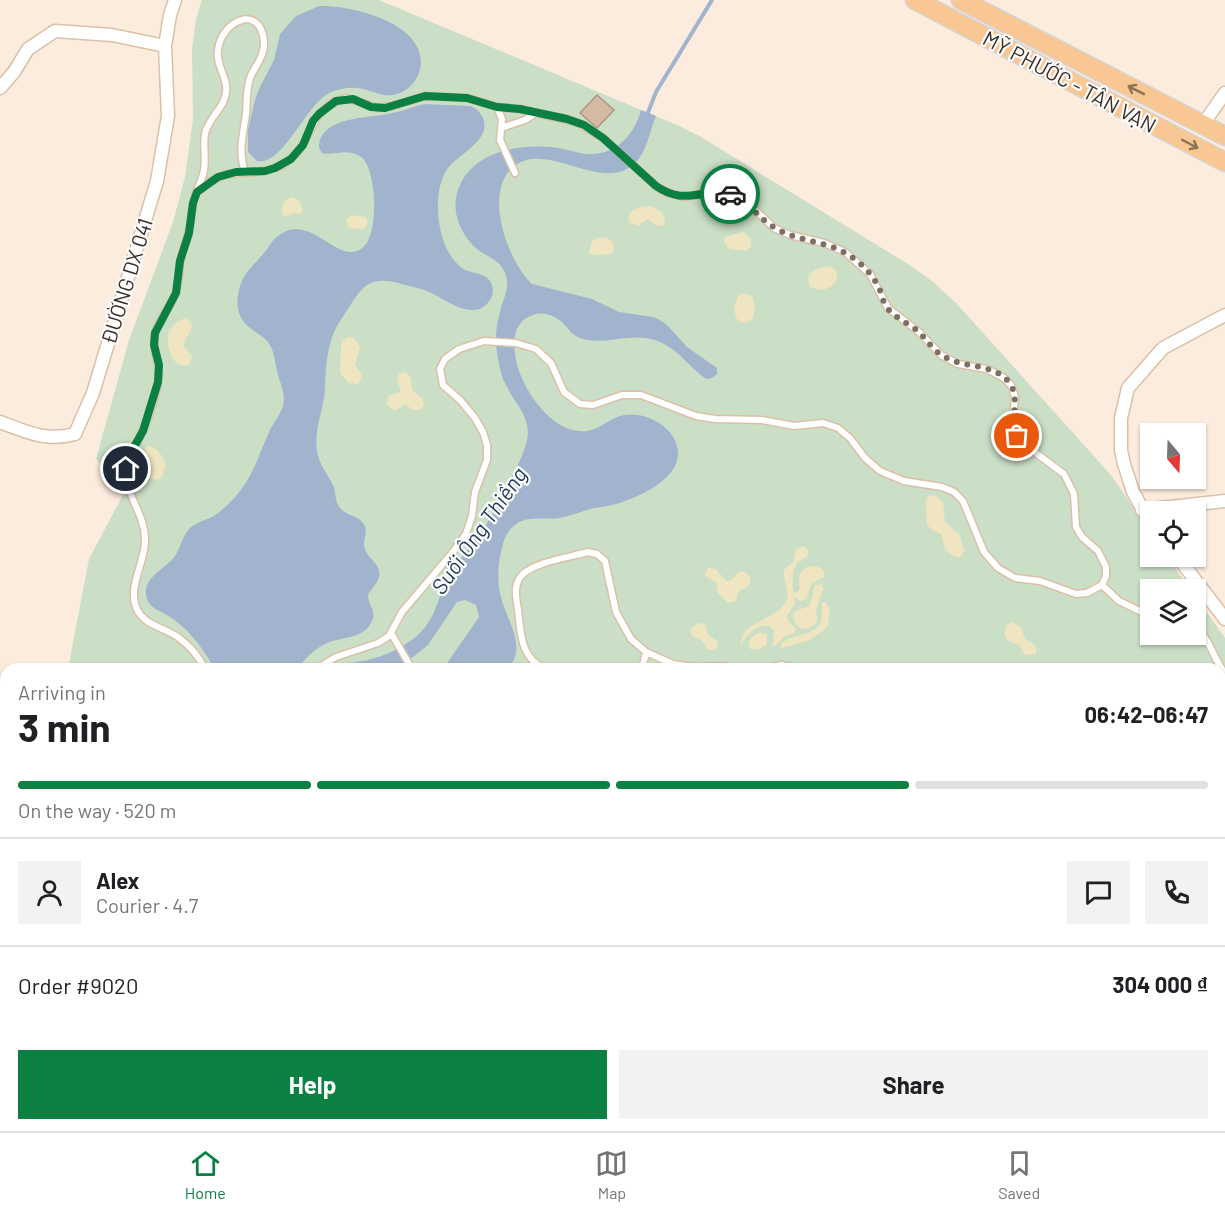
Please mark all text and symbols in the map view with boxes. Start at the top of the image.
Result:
street label: MỸ PHƯỚC - TÂN VẠN [979,25,1161,137]
one-way arrow [1127,84,1145,95]
one-way arrow [1181,138,1198,150]
courier [700,164,760,224]
icon: car [714,178,747,211]
street label: ĐƯỜNG DX 041 [95,215,157,347]
pin [991,410,1042,461]
icon: bag [1000,419,1033,452]
north arrow [1140,423,1206,489]
map controls [1140,423,1206,645]
pin [100,443,151,494]
icon: home [109,452,142,485]
water label: Suối Ông Thiềng [425,462,531,598]
button: locate [1140,501,1206,567]
button: layers [1140,579,1206,645]
text: Arriving in [18,680,106,704]
text: 06:42–06:47 [1085,701,1208,727]
text: 3 min [18,703,111,750]
text: On the way · 520 m [18,798,176,822]
button: person [18,861,81,924]
button: chat [1067,861,1130,924]
button: phone [1145,861,1208,924]
text: Alex [96,867,139,893]
text: Courier · 4.7 [96,893,198,917]
text: 304 000 ₫ [1113,971,1208,997]
text: Order #9020 [18,972,138,998]
button: Help [18,1050,607,1119]
button: Share [619,1050,1208,1119]
tab: Home [185,1147,226,1202]
tab: Map [595,1147,628,1202]
tab: Saved [998,1147,1040,1202]

